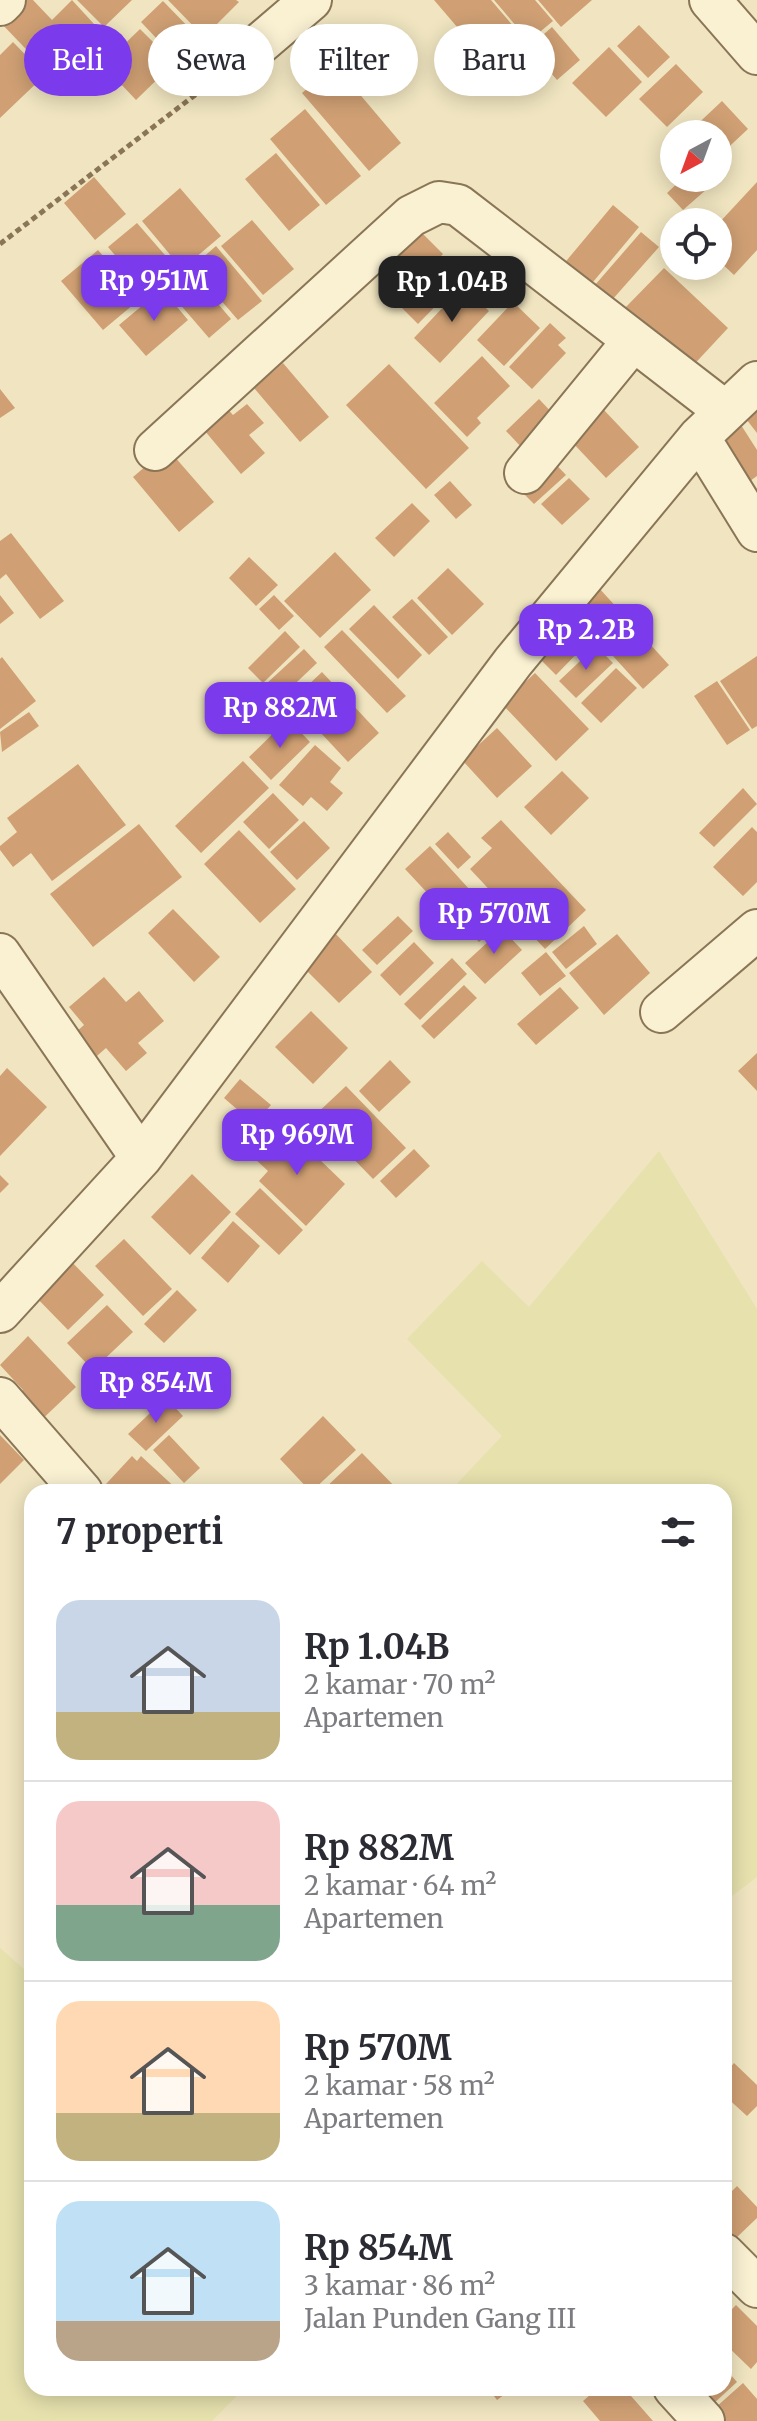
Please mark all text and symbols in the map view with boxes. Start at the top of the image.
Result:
chip: Beli [24,24,132,96]
chip: Sewa [148,24,274,96]
chip: Filter [290,24,418,96]
chip: Baru [434,24,555,96]
north arrow [660,120,732,192]
map controls [660,120,732,280]
button: locate [660,208,732,280]
pin: Rp 951M [80,255,228,323]
pin: Rp 1.04B [369,256,535,324]
text: Rp 951M [99,264,209,297]
text: Rp 1.04B [396,265,508,298]
pin: Rp 2.2B [512,604,660,672]
text: Rp 2.2B [537,613,635,646]
pin: Rp 882M [206,682,354,750]
text: Rp 882M [223,691,337,724]
pin: Rp 570M [420,888,568,956]
text: Rp 570M [438,897,550,930]
pin: Rp 969M [223,1109,371,1177]
text: Rp 969M [240,1118,354,1151]
pin: Rp 854M [82,1357,230,1425]
text: Rp 854M [99,1366,213,1399]
icon: filters [656,1510,700,1554]
text: 7 properti [56,1511,223,1553]
text: Rp 1.04B [304,1626,449,1668]
icon: home [120,1632,216,1728]
text: 2 kamar · 70 m² [304,1668,495,1701]
text: Apartemen [304,1701,444,1734]
text: Rp 882M [304,1827,454,1869]
icon: home [120,1833,216,1929]
text: 2 kamar · 64 m² [304,1869,496,1902]
text: Apartemen [304,1902,444,1935]
text: Rp 570M [304,2027,452,2069]
icon: home [120,2033,216,2129]
text: 2 kamar · 58 m² [304,2069,495,2102]
text: Apartemen [304,2102,444,2135]
text: Rp 854M [304,2227,453,2269]
icon: home [120,2233,216,2329]
text: 3 kamar · 86 m² [304,2269,495,2302]
text: Jalan Punden Gang III [304,2302,576,2335]

